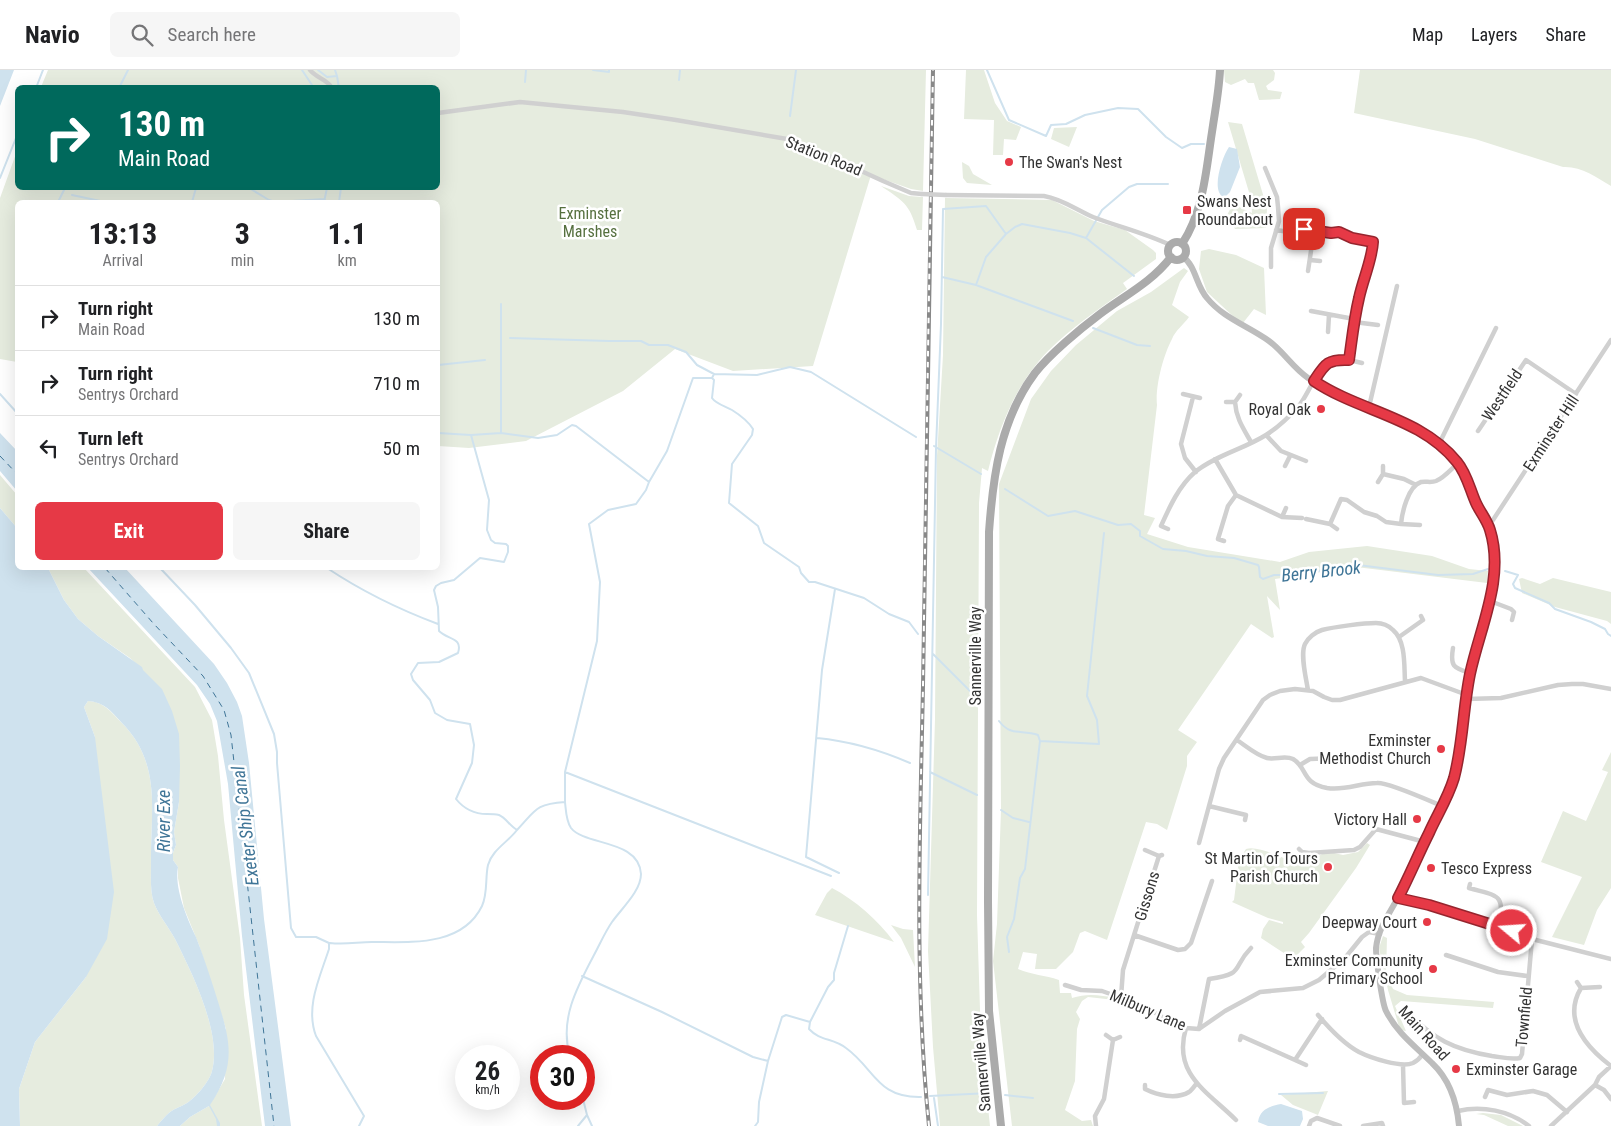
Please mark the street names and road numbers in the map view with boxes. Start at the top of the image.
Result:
street label: Station Road [783,132,865,180]
street label: Westfield [1478,365,1526,425]
street label: Exminster Hill [1519,391,1583,475]
street label: Sannerville Way [966,606,985,706]
street label: Gissons [1130,869,1164,923]
street label: Milbury Lane [1107,985,1189,1035]
street label: Townfield [1512,986,1536,1048]
street label: Main Road [1395,1002,1453,1064]
street label: Sannerville Way [967,1011,995,1112]

